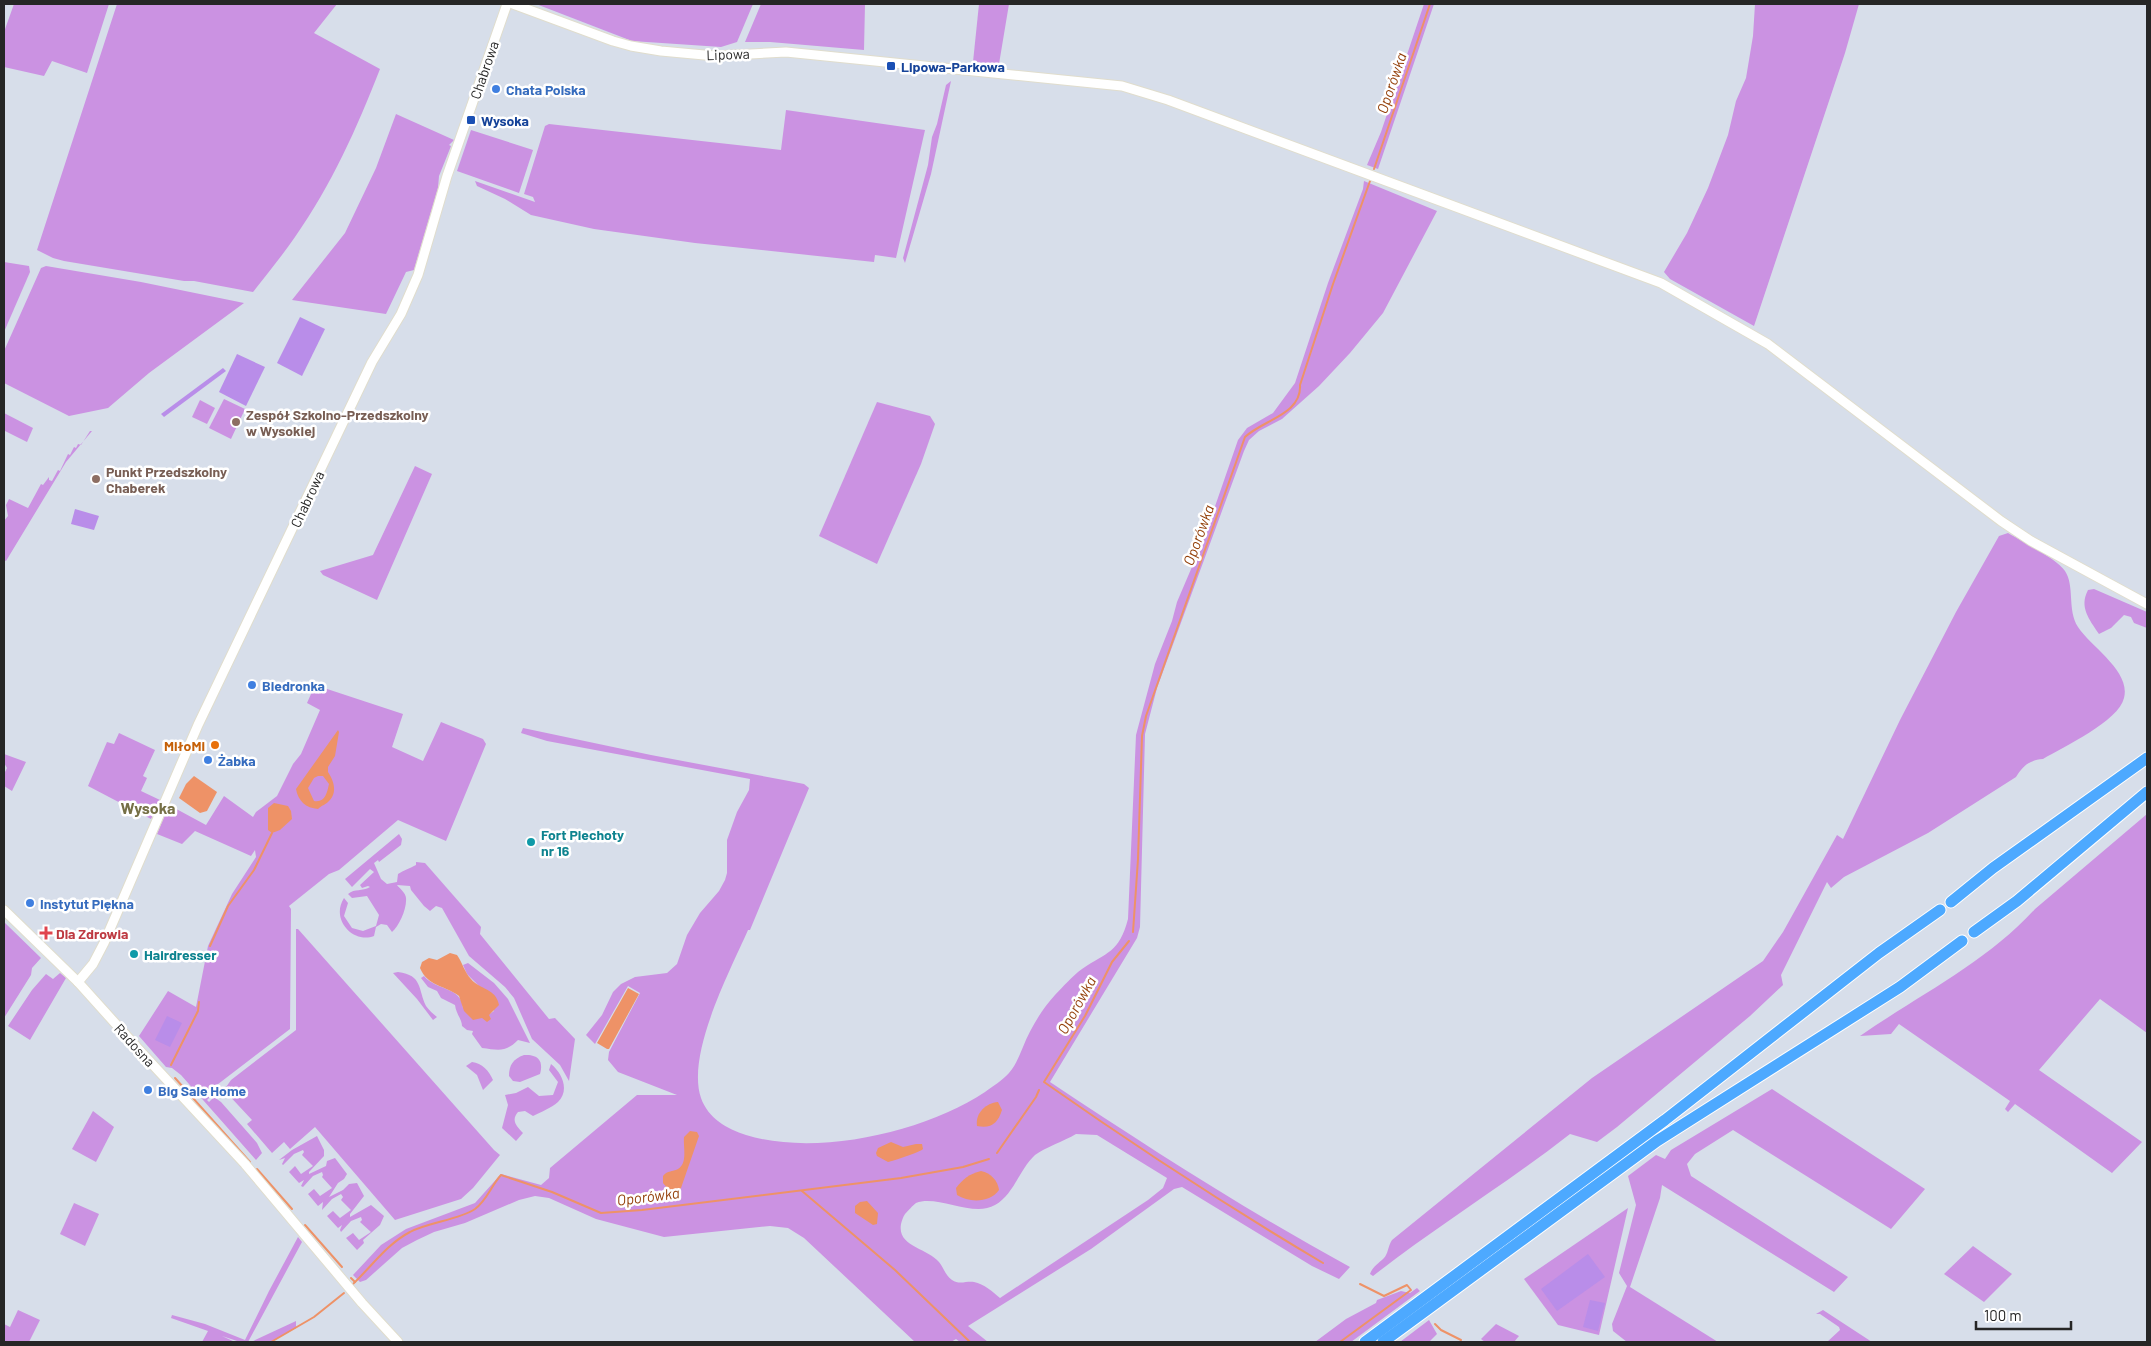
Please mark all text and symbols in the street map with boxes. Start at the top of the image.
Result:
street label: Chabrowa [466,39,502,101]
street label: Lipowa [706,45,750,63]
water label: Oporówka [1372,50,1410,116]
place label: Lipowa-Parkowa [901,58,1005,75]
marker: Lipowa-Parkowa [885,60,897,72]
place label: Chata Polska [506,81,586,98]
marker: Chata Polska [490,83,502,95]
place label: Wysoka [481,112,529,129]
marker: Wysoka [465,114,477,126]
place label: Zespół Szkolno-Przedszkolny w Wysokiej [246,406,429,439]
marker: Zespół Szkolno-Przedszkolny w Wysokiej [230,416,242,428]
place label: Punkt Przedszkolny Chaberek [106,463,227,496]
street label: Chabrowa [287,468,327,530]
marker: Punkt Przedszkolny Chaberek [90,473,102,485]
water label: Oporówka [1179,502,1217,568]
place label: Biedronka [262,677,325,694]
marker: Biedronka [246,679,258,691]
place label: MiłoMi [164,737,205,754]
marker: MiłoMi [209,739,221,751]
place label: Żabka [218,752,256,769]
marker: Żabka [202,754,214,766]
district label: Wysoka [121,798,175,817]
place label: Fort Piechoty nr 16 [541,826,624,859]
marker: Fort Piechoty nr 16 [525,836,537,848]
place label: Instytut Piękna [40,895,134,912]
marker: Instytut Piękna [24,897,36,909]
place label: Dla Zdrowia [56,925,129,942]
marker: Dla Zdrowia [40,927,52,939]
place label: Hairdresser [144,946,217,963]
marker: Hairdresser [128,948,140,960]
water label: Oporówka [1053,973,1099,1037]
street label: Radosna [111,1020,159,1070]
place label: Big Sale Home [158,1082,247,1099]
marker: Big Sale Home [142,1084,154,1096]
water label: Oporówka [616,1183,680,1209]
scale bar [1976,1298,2071,1330]
text: 100 m [1984,1306,2022,1324]

